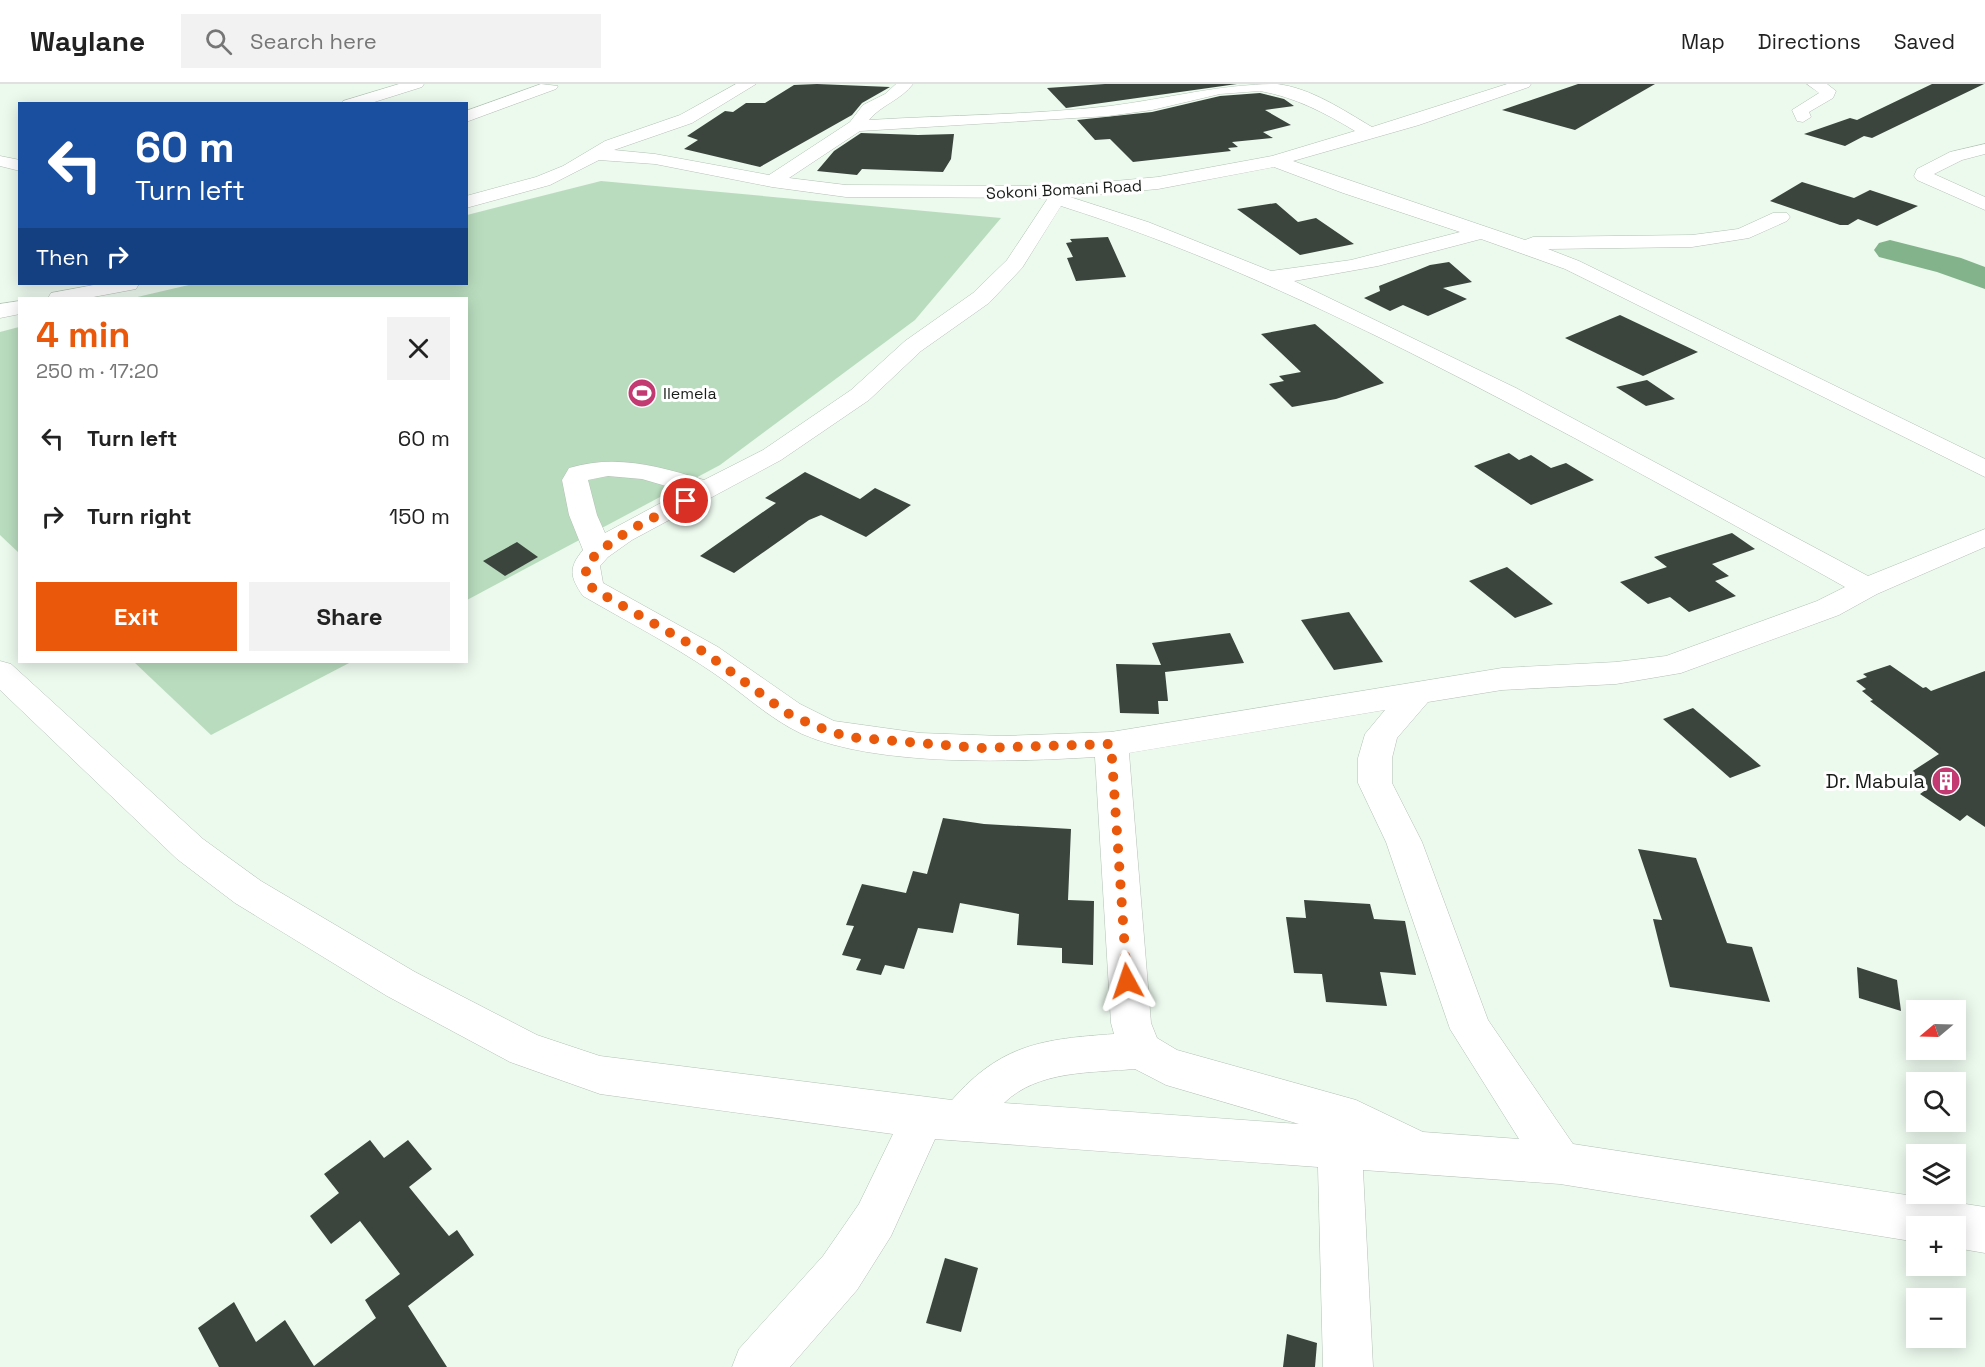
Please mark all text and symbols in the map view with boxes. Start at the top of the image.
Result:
search box [181,14,601,68]
text: Waylane [30,23,145,59]
icon: search [202,25,235,58]
text: Search here [250,27,377,55]
text: Map [1681,28,1725,55]
text: Directions [1758,28,1861,55]
text: Saved [1894,28,1955,55]
text: 60 m [135,121,235,174]
icon: left [36,126,114,204]
text: Turn left [135,173,245,208]
street label: Sokoni Bomani Road [986,175,1143,204]
icon: right [101,240,134,273]
text: Then [36,243,89,271]
text: 4 min [36,312,131,358]
button: close [387,317,450,380]
text: 250 m · 17:20 [36,358,159,384]
sports icon: Ilemela [626,377,658,409]
place label: Ilemela [663,383,717,404]
icon: left [36,422,69,455]
text: Turn left [87,424,177,452]
text: 60 m [398,424,450,452]
pin [660,475,711,526]
icon: arrive [669,484,702,517]
icon: right [36,500,69,533]
text: Turn right [87,502,192,530]
text: 150 m [389,502,450,530]
button: Exit [36,582,237,651]
button: Share [249,582,450,651]
building icon: Dr. Mabula [1930,765,1962,797]
place label: Dr. Mabula [1826,768,1925,794]
position arrow [1095,949,1159,1013]
north arrow [1906,1000,1966,1060]
map controls [1906,1000,1966,1348]
button: search [1906,1072,1966,1132]
button: layers [1906,1144,1966,1204]
button: + [1906,1216,1966,1276]
button: − [1906,1288,1966,1348]

